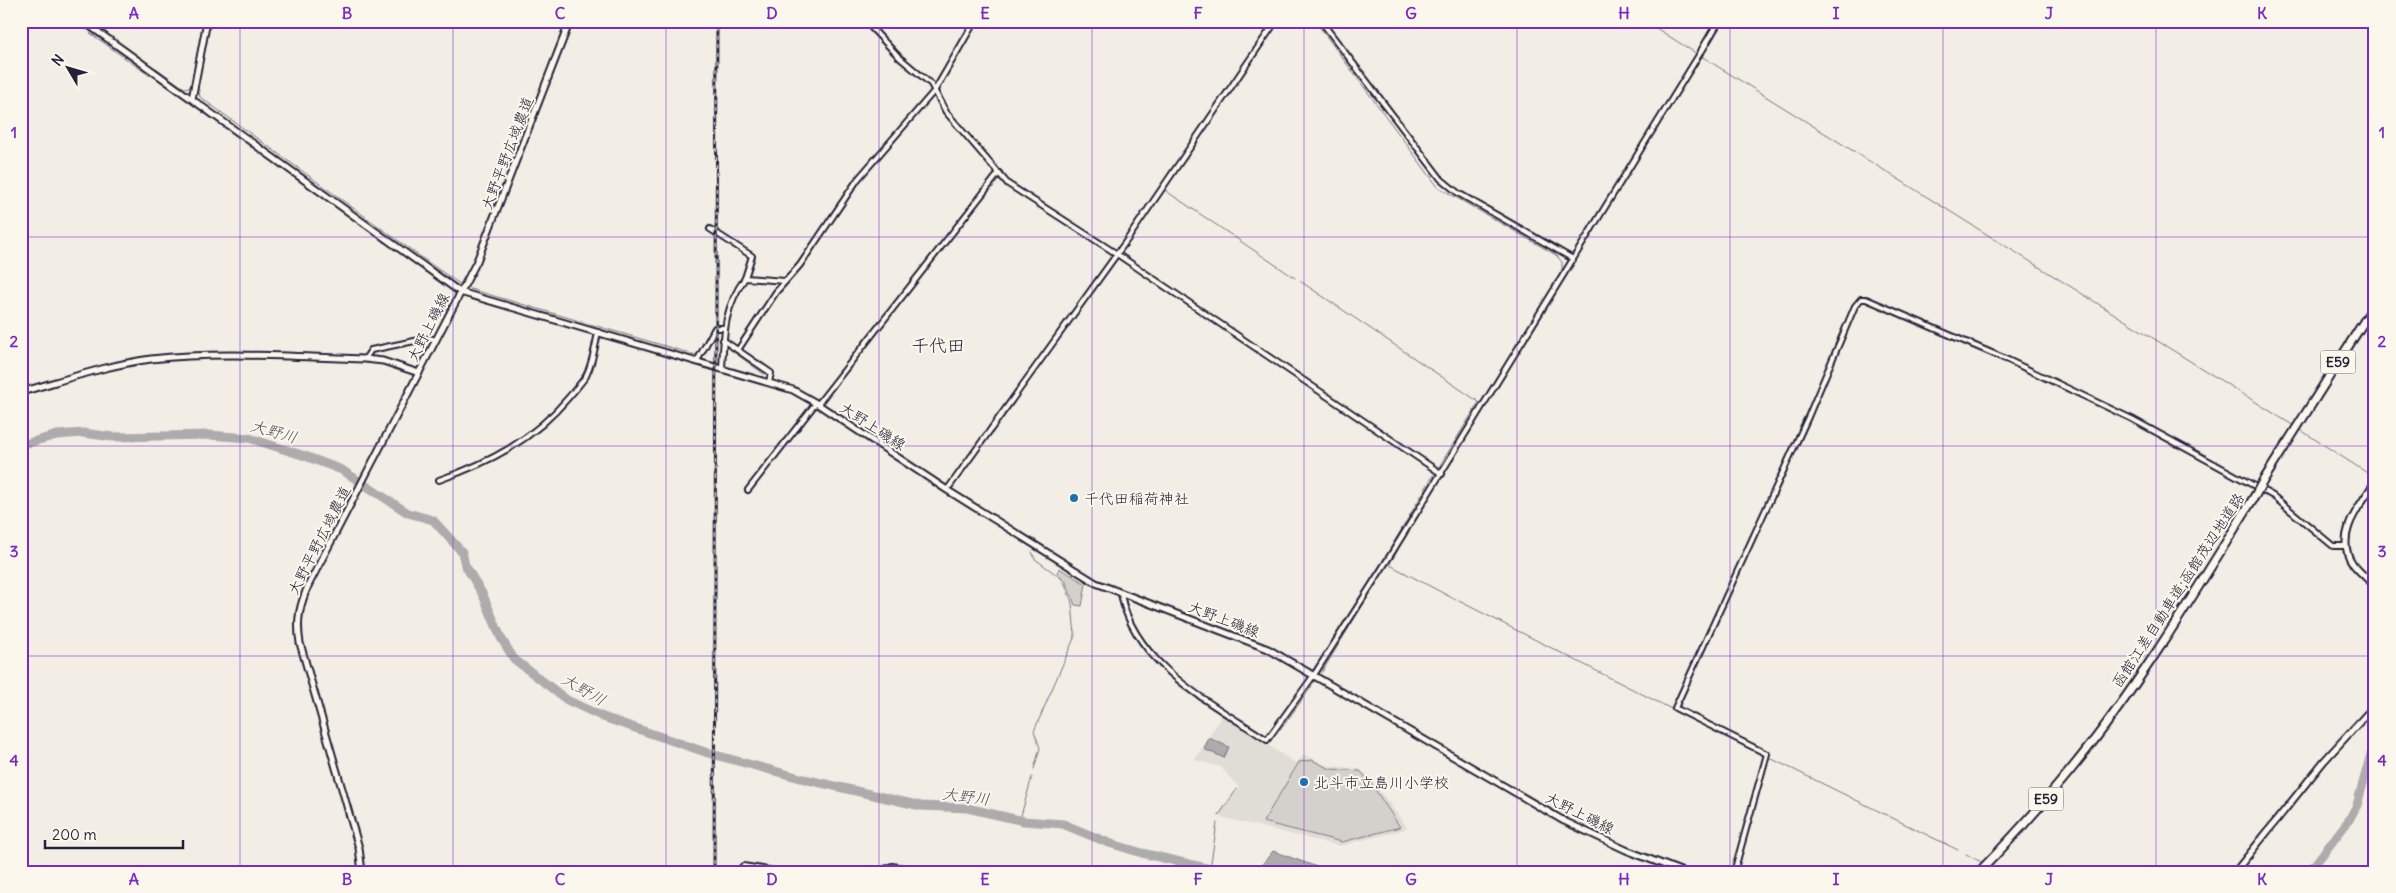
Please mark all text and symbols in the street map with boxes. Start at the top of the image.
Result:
text: A [129,3,139,23]
text: B [342,3,353,23]
text: C [555,3,566,23]
text: D [766,3,778,23]
text: E [980,3,990,23]
text: F [1193,3,1203,23]
text: G [1405,3,1417,23]
text: H [1618,3,1630,23]
text: I [1833,3,1840,23]
text: J [2045,3,2054,23]
text: K [2257,3,2267,23]
north arrow [42,42,92,92]
text: N [48,51,68,69]
street label: 大野平野広域農道 [477,94,537,212]
text: 1 [11,122,17,142]
text: 1 [2379,122,2385,142]
street label: 大野上磯線 [403,289,453,365]
text: 2 [10,331,19,351]
text: 2 [2378,331,2387,351]
district label: 千代田 [911,334,965,357]
road number: E59 [2320,351,2356,374]
street label: 大野上磯線 [836,398,910,454]
water label: 大野川 [248,415,300,447]
street label: 大野平野広域農道 [283,482,355,598]
place label: 千代田稲荷神社 [1084,489,1189,508]
street label: 函館江差自動車道;函館茂辺地道路 [2108,489,2248,691]
marker: 千代田稲荷神社 [1068,492,1080,504]
text: 3 [9,541,19,561]
text: 3 [2377,541,2387,561]
street label: 大野上磯線 [1186,597,1262,641]
water label: 大野川 [558,668,610,710]
text: 4 [9,750,19,770]
text: 4 [2377,750,2387,770]
place label: 北斗市立島川小学校 [1314,773,1449,792]
marker: 北斗市立島川小学校 [1298,776,1310,788]
water label: 大野川 [941,783,991,809]
street label: 大野上磯線 [1542,788,1618,838]
road number: E59 [2028,788,2064,811]
scale bar [45,818,182,850]
text: 200 m [52,825,97,844]
text: A [129,869,139,889]
text: B [342,869,353,889]
text: C [555,869,566,889]
text: D [766,869,778,889]
text: E [980,869,990,889]
text: F [1193,869,1203,889]
text: G [1405,869,1417,889]
text: H [1618,869,1630,889]
text: I [1833,869,1840,889]
text: J [2045,869,2054,889]
text: K [2257,869,2267,889]

